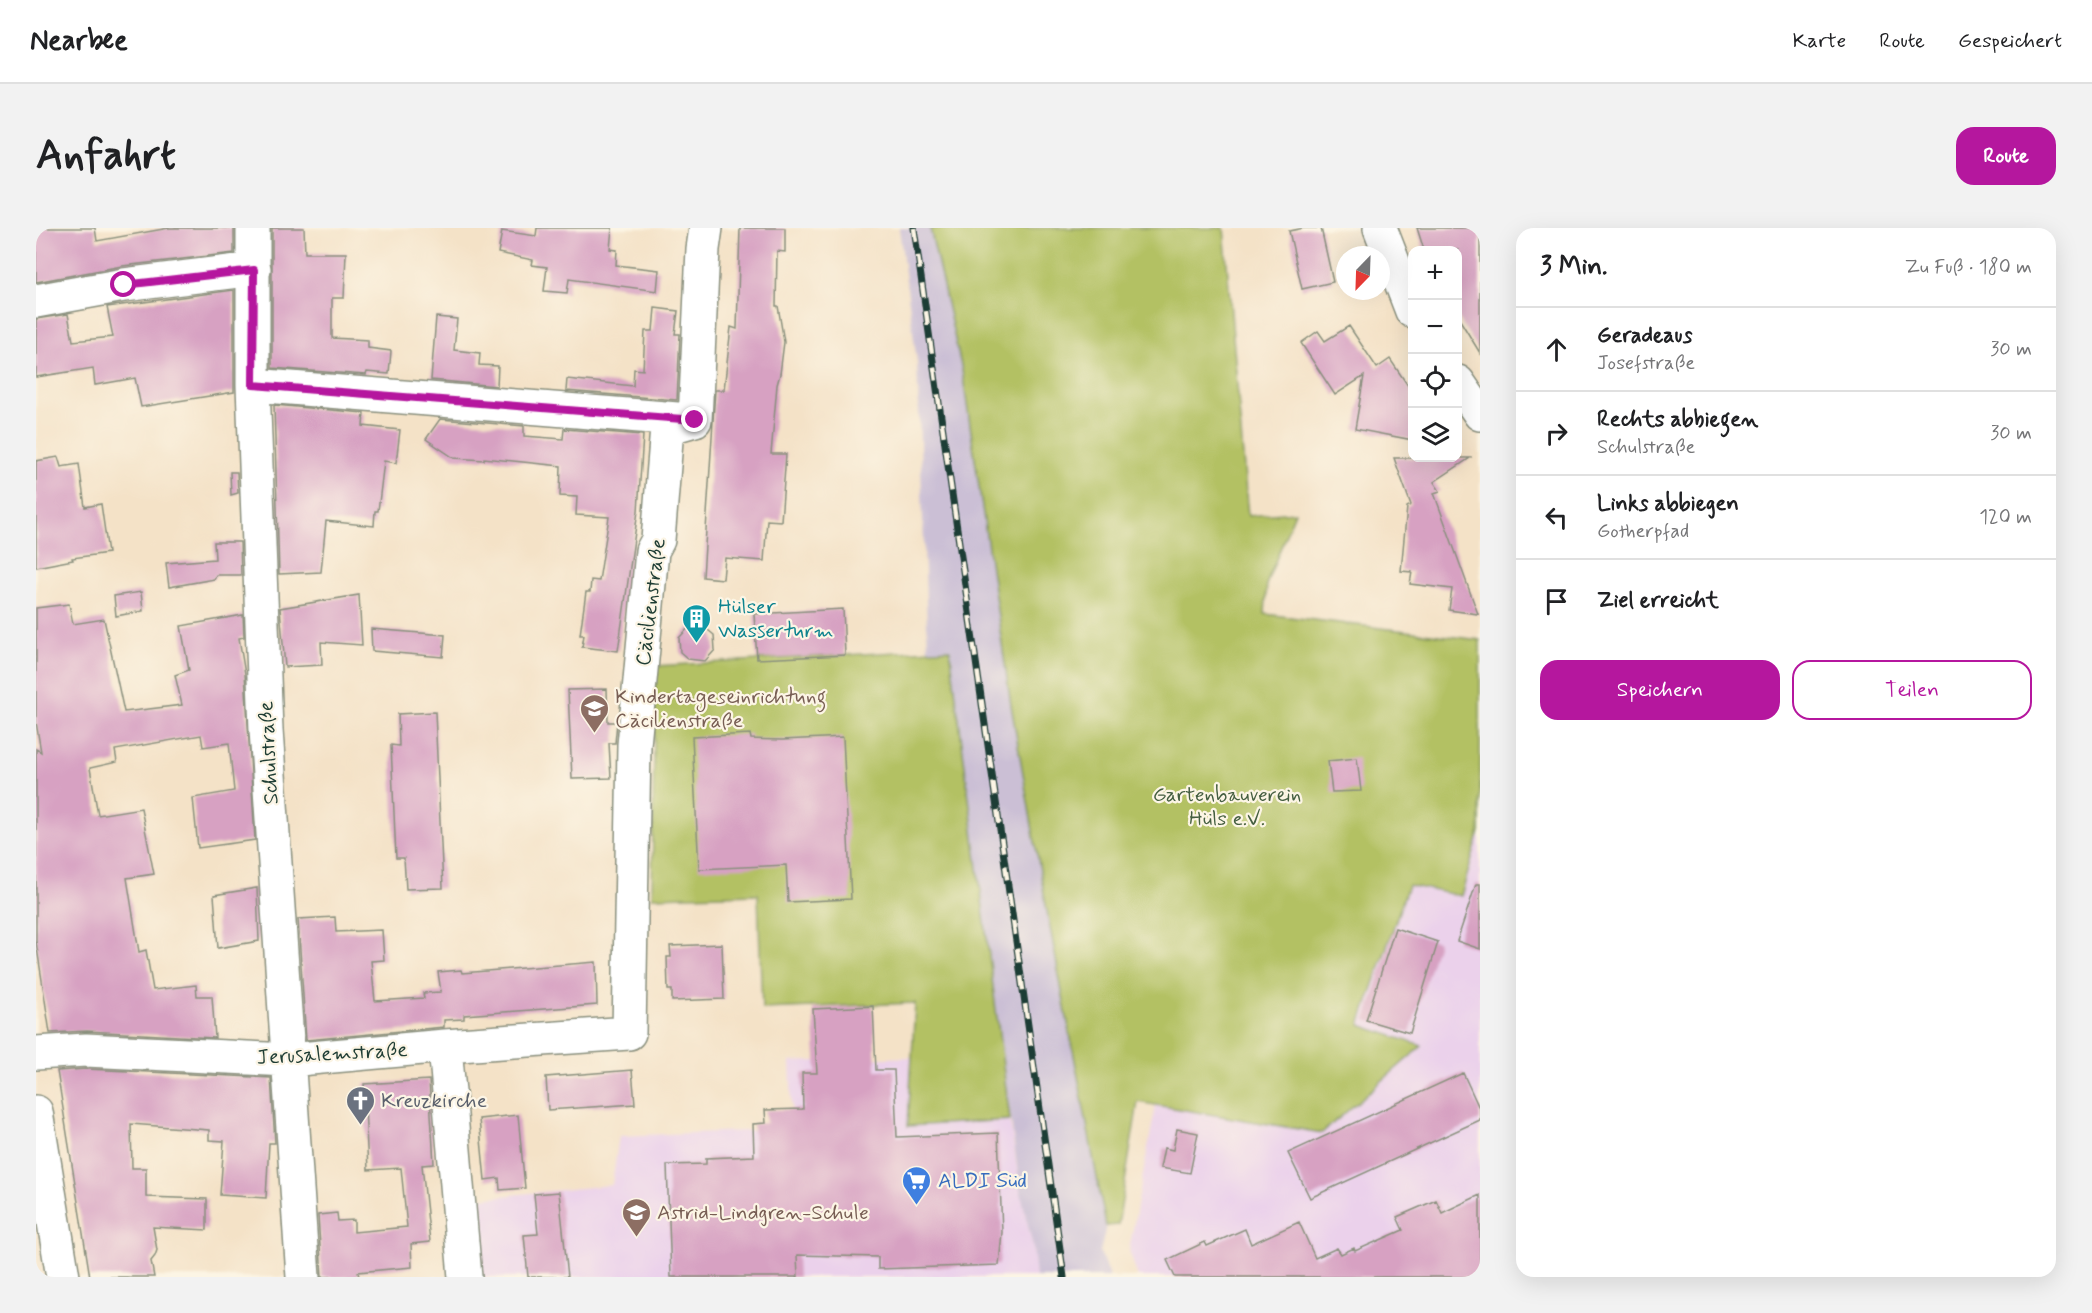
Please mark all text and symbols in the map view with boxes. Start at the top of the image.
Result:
text: Nearbee [30,23,128,60]
text: Karte [1793,27,1846,55]
text: Route [1879,27,1925,55]
text: Gespeichert [1958,27,2062,55]
button: Route [1956,127,2056,185]
text: Anfahrt [36,129,176,184]
north arrow [1336,246,1390,300]
map controls [1408,246,1462,462]
button: + [1408,246,1462,300]
text: 3 Min. [1540,250,1608,284]
text: Zu Fuß · 180 m [1905,254,2032,281]
route start [110,271,136,297]
button: − [1408,300,1462,354]
text: Geradeaus [1597,322,1692,350]
icon: ahead [1540,333,1573,366]
text: 30 m [1990,336,2032,363]
text: Josefstraße [1597,350,1695,377]
button: locate [1408,354,1462,408]
route end [681,406,707,432]
text: Rechts abbiegen [1597,406,1758,434]
button: layers [1408,408,1462,462]
icon: right [1540,417,1573,450]
text: 30 m [1990,420,2032,447]
text: Schulstraße [1597,434,1695,461]
text: Links abbiegen [1597,490,1739,518]
icon: left [1540,501,1573,534]
text: 120 m [1979,504,2032,531]
text: Gotherpfad [1597,518,1689,545]
street label: Cäcilienstraße [629,537,673,667]
icon: arrive [1540,585,1573,618]
text: Ziel erreicht [1597,587,1719,615]
place label: Hülser Wasserturm [718,593,834,645]
building icon: Hülser Wasserturm [681,602,713,644]
button: Speichern [1540,660,1780,720]
button: Teilen [1792,660,2032,720]
place label: Kindertageseinrichtung Cäcilienstraße [615,683,826,735]
school or university icon: Kindertageseinrichtung Cäcilienstraße [578,692,610,734]
street label: Schulstraße [252,701,286,805]
park label: Gartenbauverein Hüls e.V. [1153,781,1301,833]
street label: Jerusalemstraße [256,1036,408,1072]
church icon: Kreuzkirche [344,1084,376,1126]
place label: Kreuzkirche [381,1087,487,1115]
supermarket icon: ALDI Süd [901,1164,933,1206]
place label: ALDI Süd [938,1167,1027,1195]
school or university icon: Astrid-Lindgren-Schule [620,1196,652,1238]
place label: Astrid-Lindgren-Schule [657,1199,869,1227]

